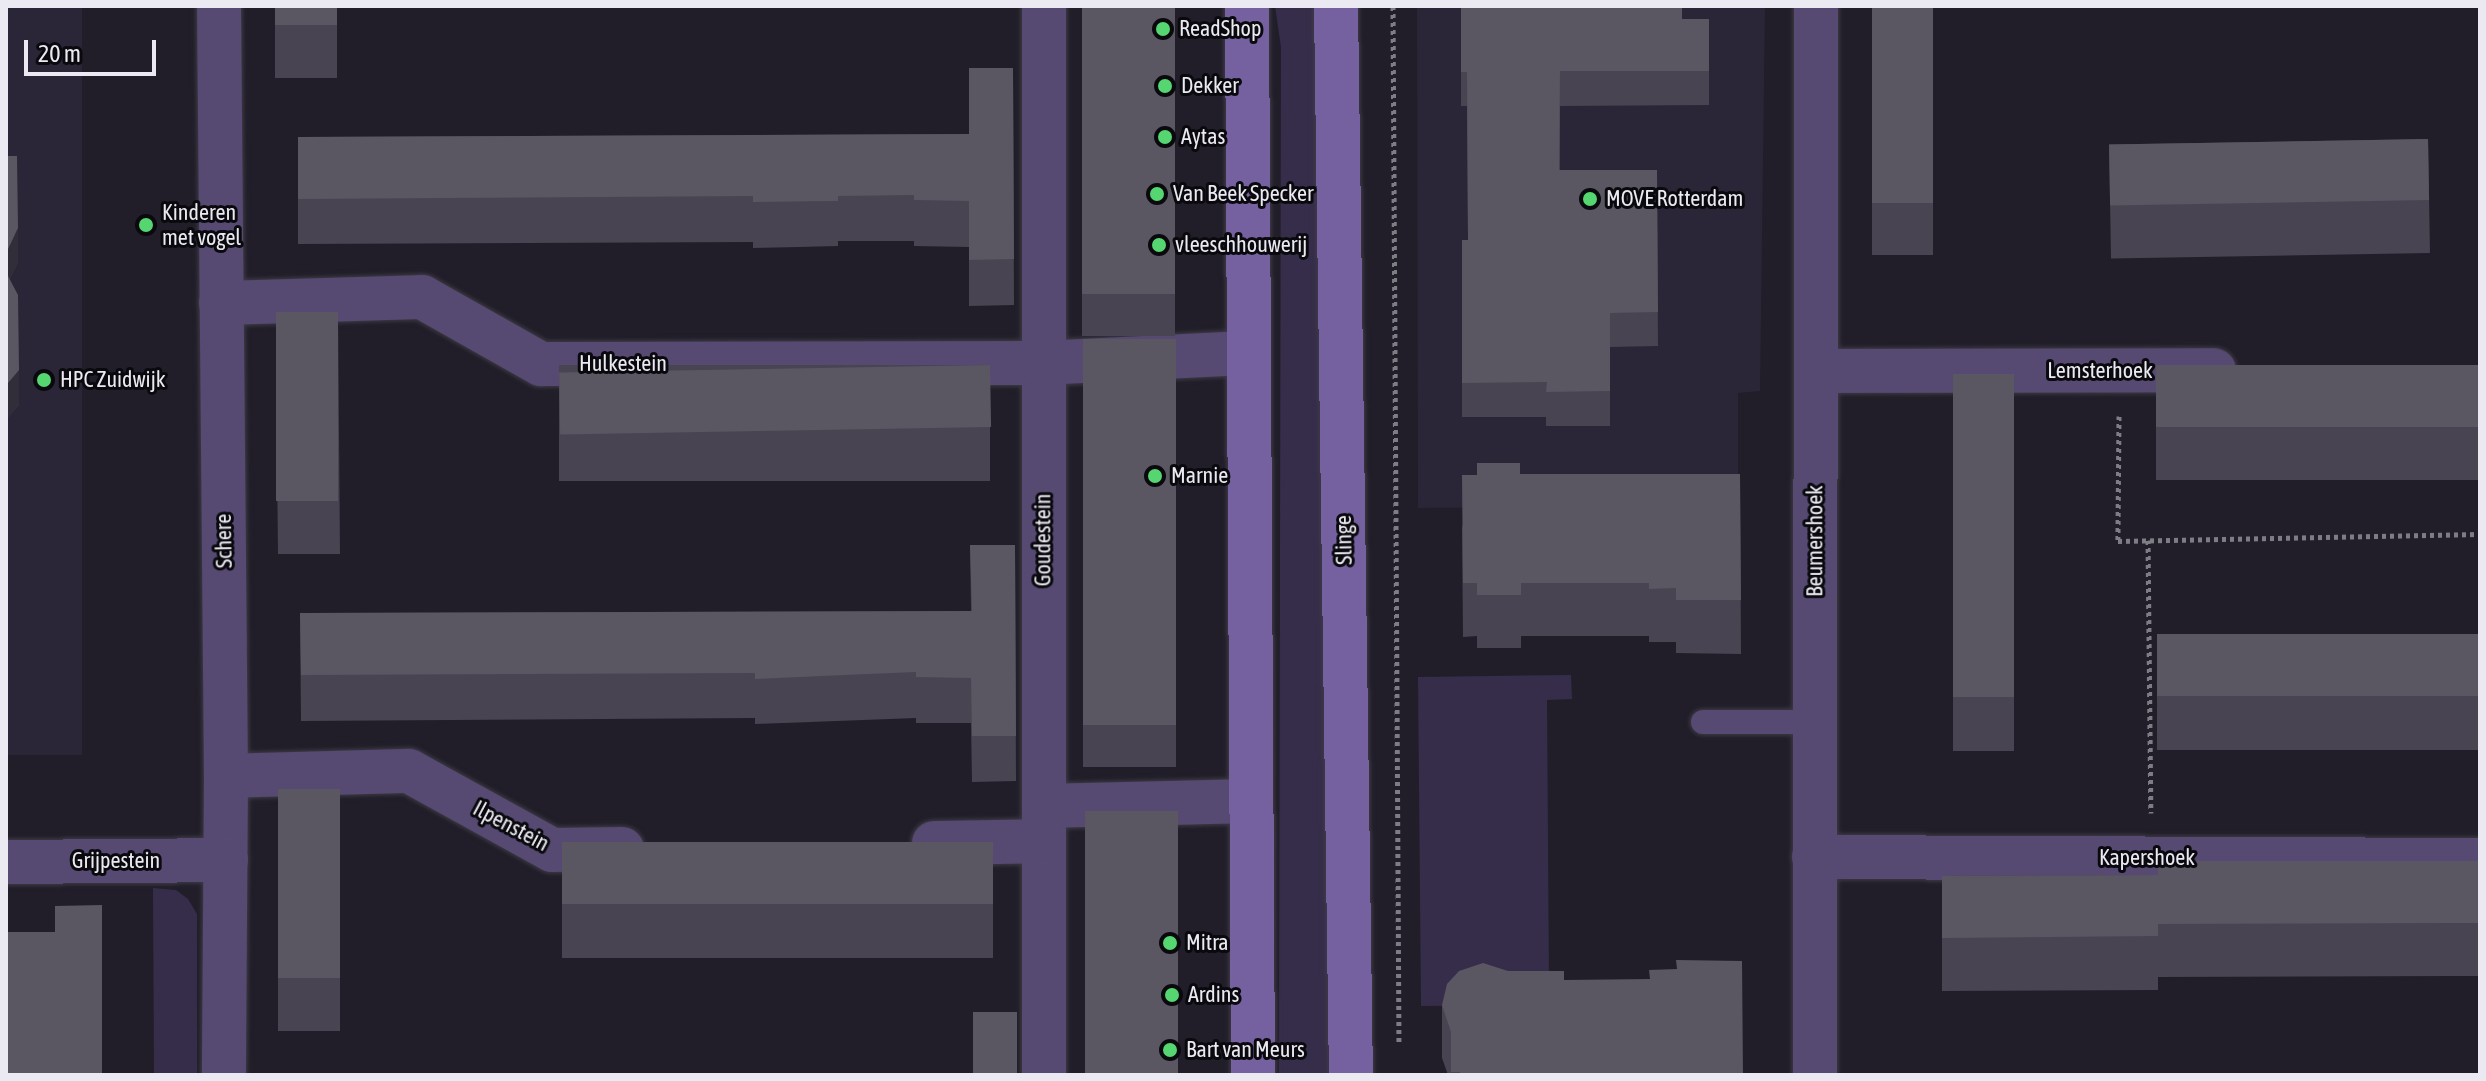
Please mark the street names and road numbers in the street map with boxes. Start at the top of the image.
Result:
street label: Hulkestein [579,351,667,377]
street label: Lemsterhoek [2047,358,2153,384]
street label: Beumershoek [1802,485,1828,597]
street label: Goudestein [1030,494,1056,586]
street label: Schere [210,514,238,568]
street label: Slinge [1330,515,1358,565]
street label: Ilpenstein [469,795,553,857]
street label: Kapershoek [2099,845,2195,871]
street label: Grijpestein [72,848,160,874]

